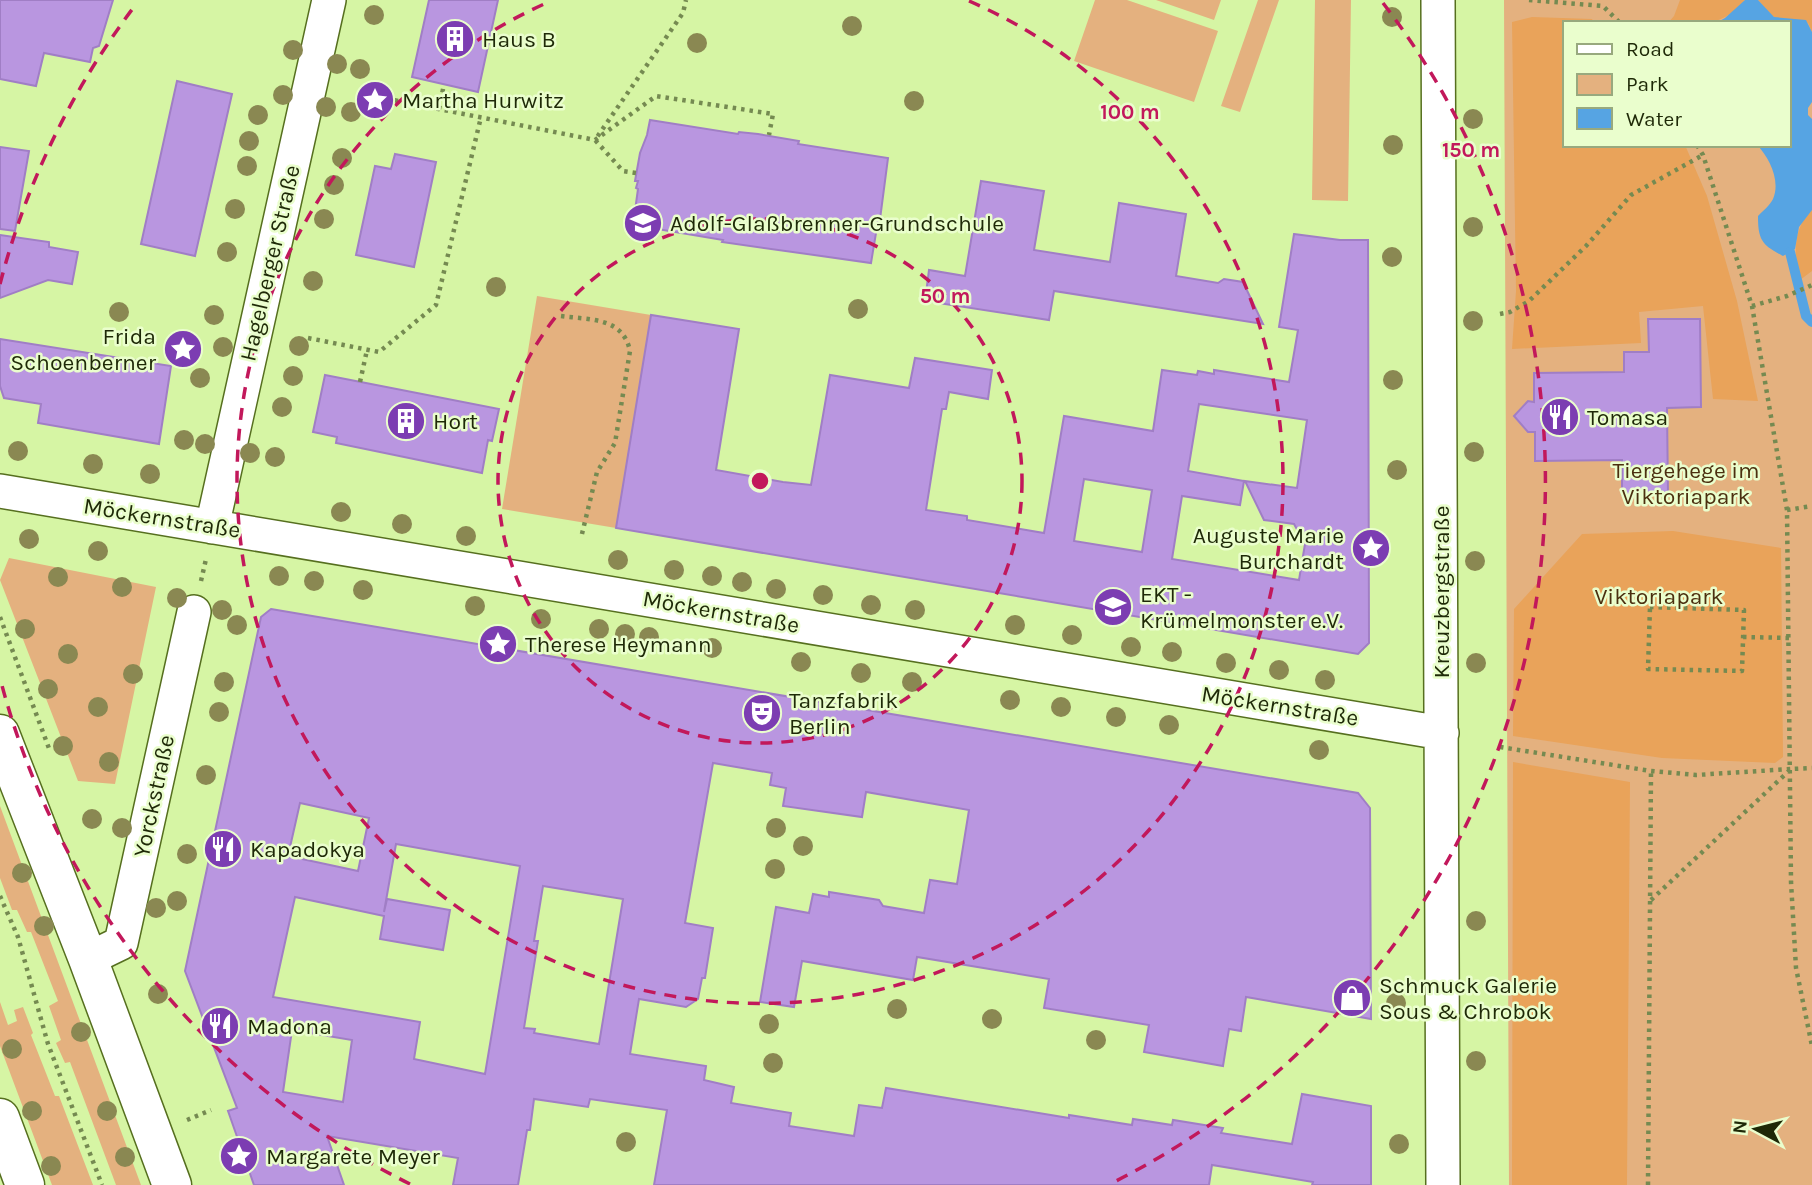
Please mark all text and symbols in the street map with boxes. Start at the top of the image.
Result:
building icon: Haus B [434,18,476,60]
legend [1563,21,1791,147]
place label: Haus B [482,26,556,53]
text: Road [1626,37,1674,61]
text: Park [1626,72,1669,96]
place icon: Martha Hurwitz [354,79,396,121]
place label: Martha Hurwitz [402,87,564,114]
text: 100 m [1100,100,1160,124]
text: Water [1626,107,1682,131]
text: 150 m [1442,138,1500,162]
street label: Hagelberger Straße [234,162,306,364]
school or university icon: Adolf-Glaßbrenner-Grundschule [622,202,664,244]
place label: Adolf-Glaßbrenner-Grundschule [670,210,1004,237]
text: 50 m [920,284,970,308]
place label: Frida Schoenberner [10,323,157,376]
place icon: Frida Schoenberner [162,328,204,370]
restaurant icon: Tomasa [1539,396,1581,438]
building icon: Hort [385,400,427,442]
place label: Tomasa [1587,404,1668,431]
place label: Hort [433,408,478,435]
park label: Tiergehege im Viktoriapark [1612,457,1760,510]
centre of rings [748,469,772,493]
street label: Möckernstraße [82,492,242,544]
street label: Kreuzbergstraße [1428,506,1455,678]
place label: Auguste Marie Burchardt [1193,522,1344,575]
place icon: Auguste Marie Burchardt [1350,527,1392,569]
place label: EKT - Krümelmonster e.V. [1140,581,1343,634]
park label: Viktoriapark [1594,583,1724,610]
street label: Möckernstraße [641,585,801,639]
school or university icon: EKT - Krümelmonster e.V. [1092,586,1134,628]
place icon: Therese Heymann [477,623,519,665]
place label: Therese Heymann [525,631,712,658]
street label: Möckernstraße [1200,680,1360,732]
place label: Tanzfabrik Berlin [789,687,898,740]
theatre icon: Tanzfabrik Berlin [741,692,783,734]
street label: Yorckstraße [128,732,180,860]
restaurant icon: Kapadokya [202,828,244,870]
place label: Kapadokya [250,836,365,863]
place label: Schmuck Galerie Sous & Chrobok [1379,972,1557,1025]
shop icon: Schmuck Galerie Sous & Chrobok [1331,977,1373,1019]
restaurant icon: Madona [199,1005,241,1047]
place label: Madona [247,1013,332,1040]
north arrow [1721,1094,1791,1164]
text: N [1728,1119,1752,1135]
place icon: Margarete Meyer [218,1135,260,1177]
place label: Margarete Meyer [266,1143,441,1170]

